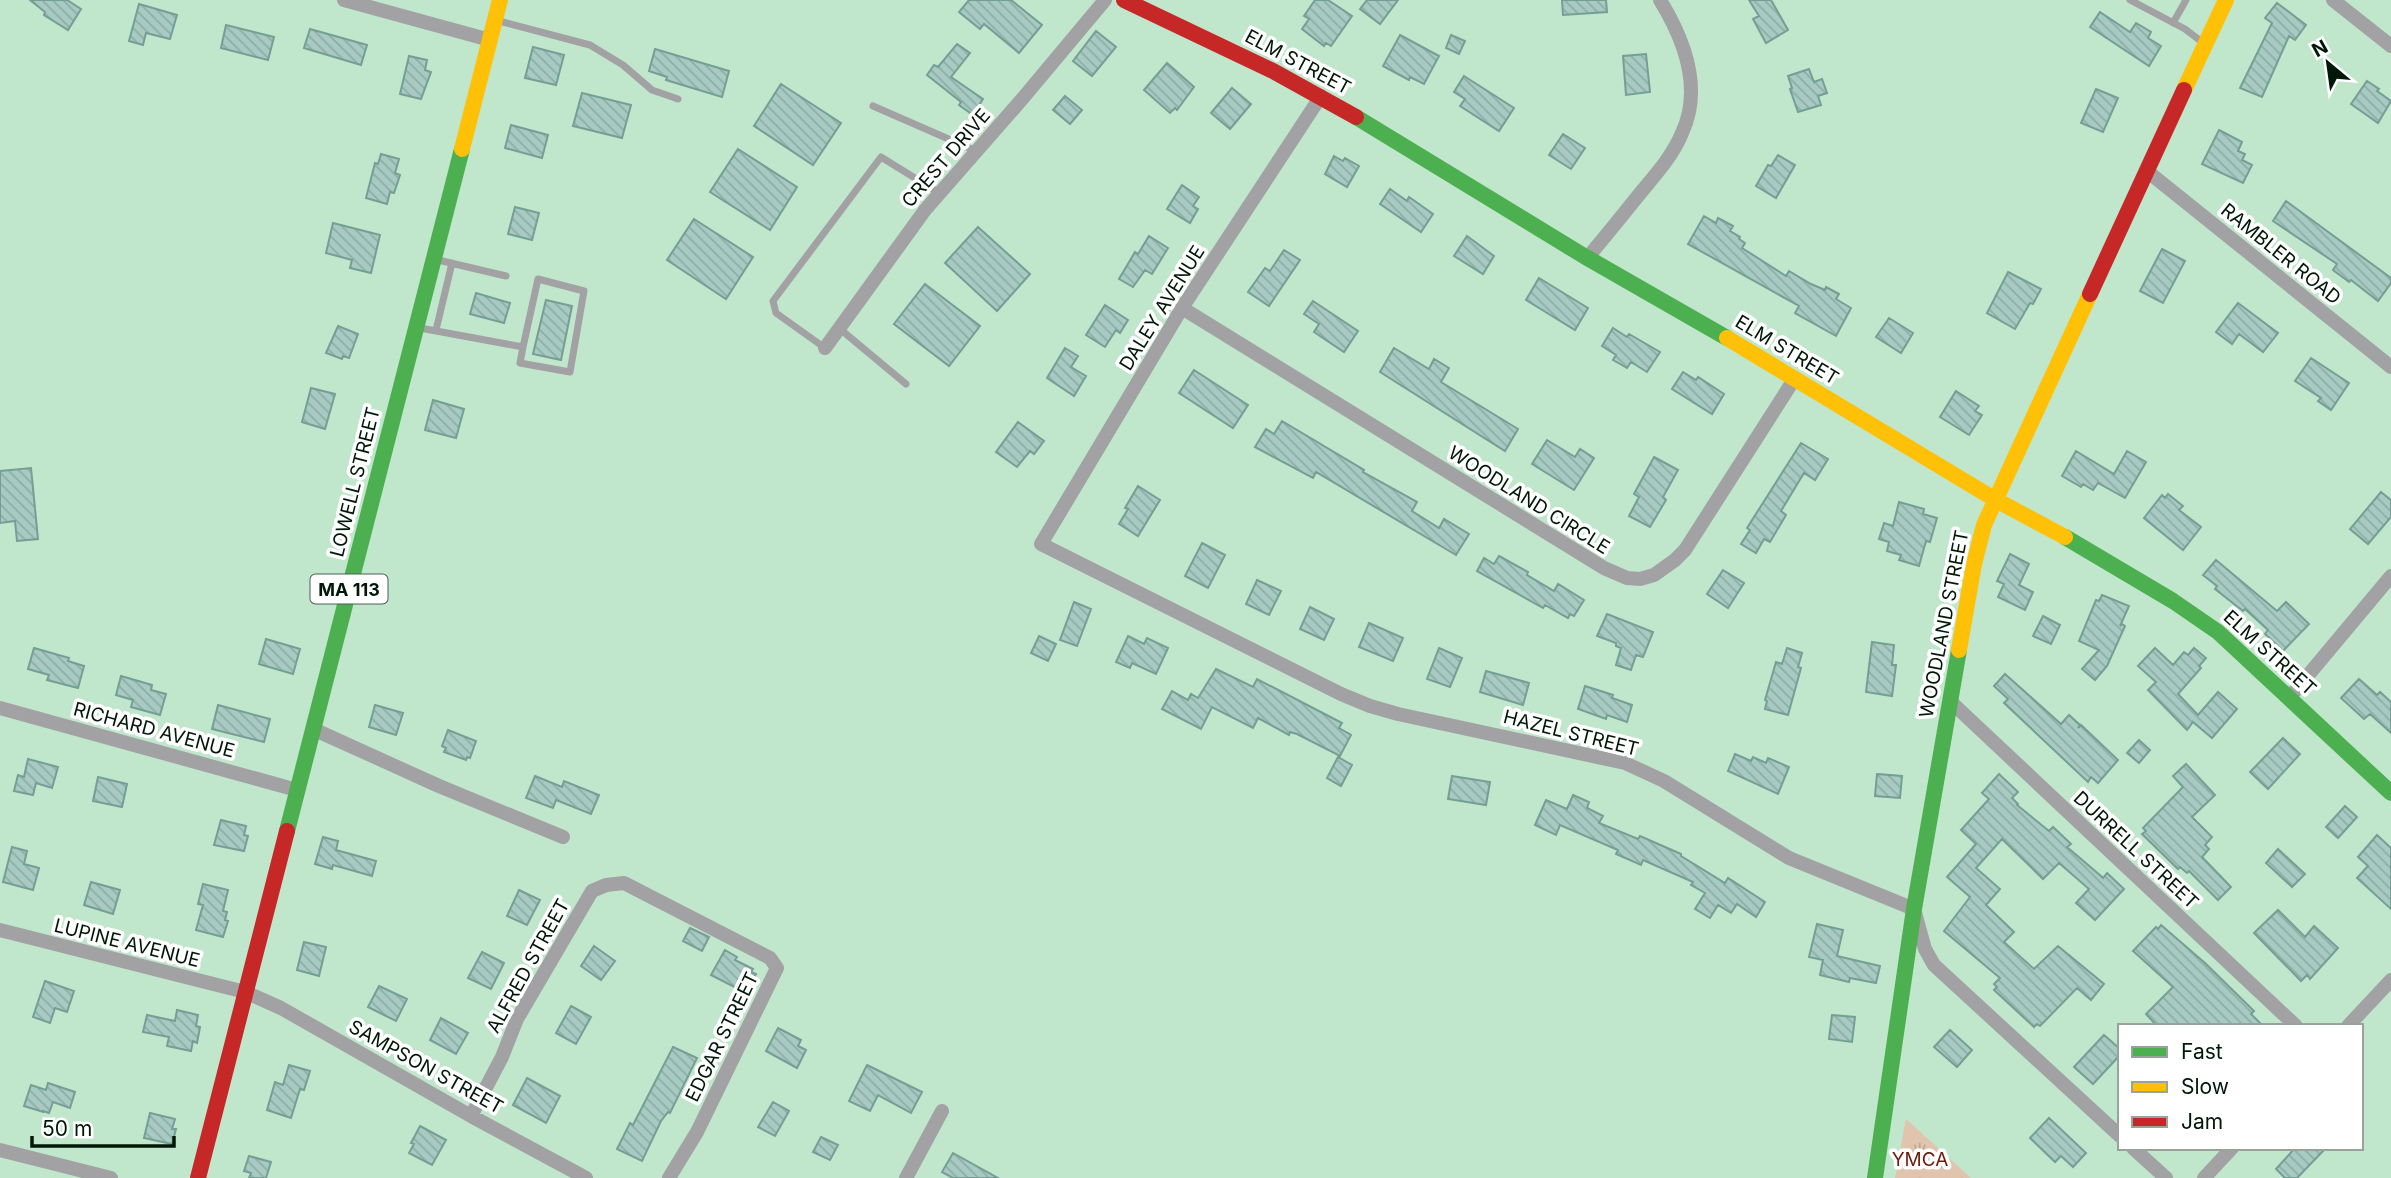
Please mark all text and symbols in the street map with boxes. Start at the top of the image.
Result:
street label: ELM STREET [1241,25,1355,99]
north arrow [2293,28,2363,98]
text: N [2308,35,2332,62]
street label: CREST DRIVE [897,104,995,212]
street label: RAMBLER ROAD [2216,199,2346,309]
street label: DALEY AVENUE [1114,241,1210,375]
street label: ELM STREET [1731,310,1843,390]
street label: LOWELL STREET [325,405,385,559]
street label: WOODLAND CIRCLE [1444,441,1614,559]
street label: WOODLAND STREET [1915,528,1973,720]
road number: MA 113 [310,574,388,604]
street label: ELM STREET [2219,605,2321,701]
street label: RICHARD AVENUE [71,697,237,763]
street label: HAZEL STREET [1501,705,1641,761]
street label: DURRELL STREET [2069,786,2203,914]
street label: ALFRED STREET [482,895,574,1037]
street label: LUPINE AVENUE [52,914,202,972]
street label: EDGAR STREET [681,968,763,1106]
street label: SAMPSON STREET [345,1015,507,1119]
legend [2118,1024,2363,1150]
text: Fast [2181,1039,2223,1064]
text: Slow [2181,1074,2229,1099]
scale bar [32,1104,173,1148]
text: Jam [2181,1109,2223,1134]
text: 50 m [42,1116,92,1141]
park label: YMCA [1892,1148,1948,1171]

